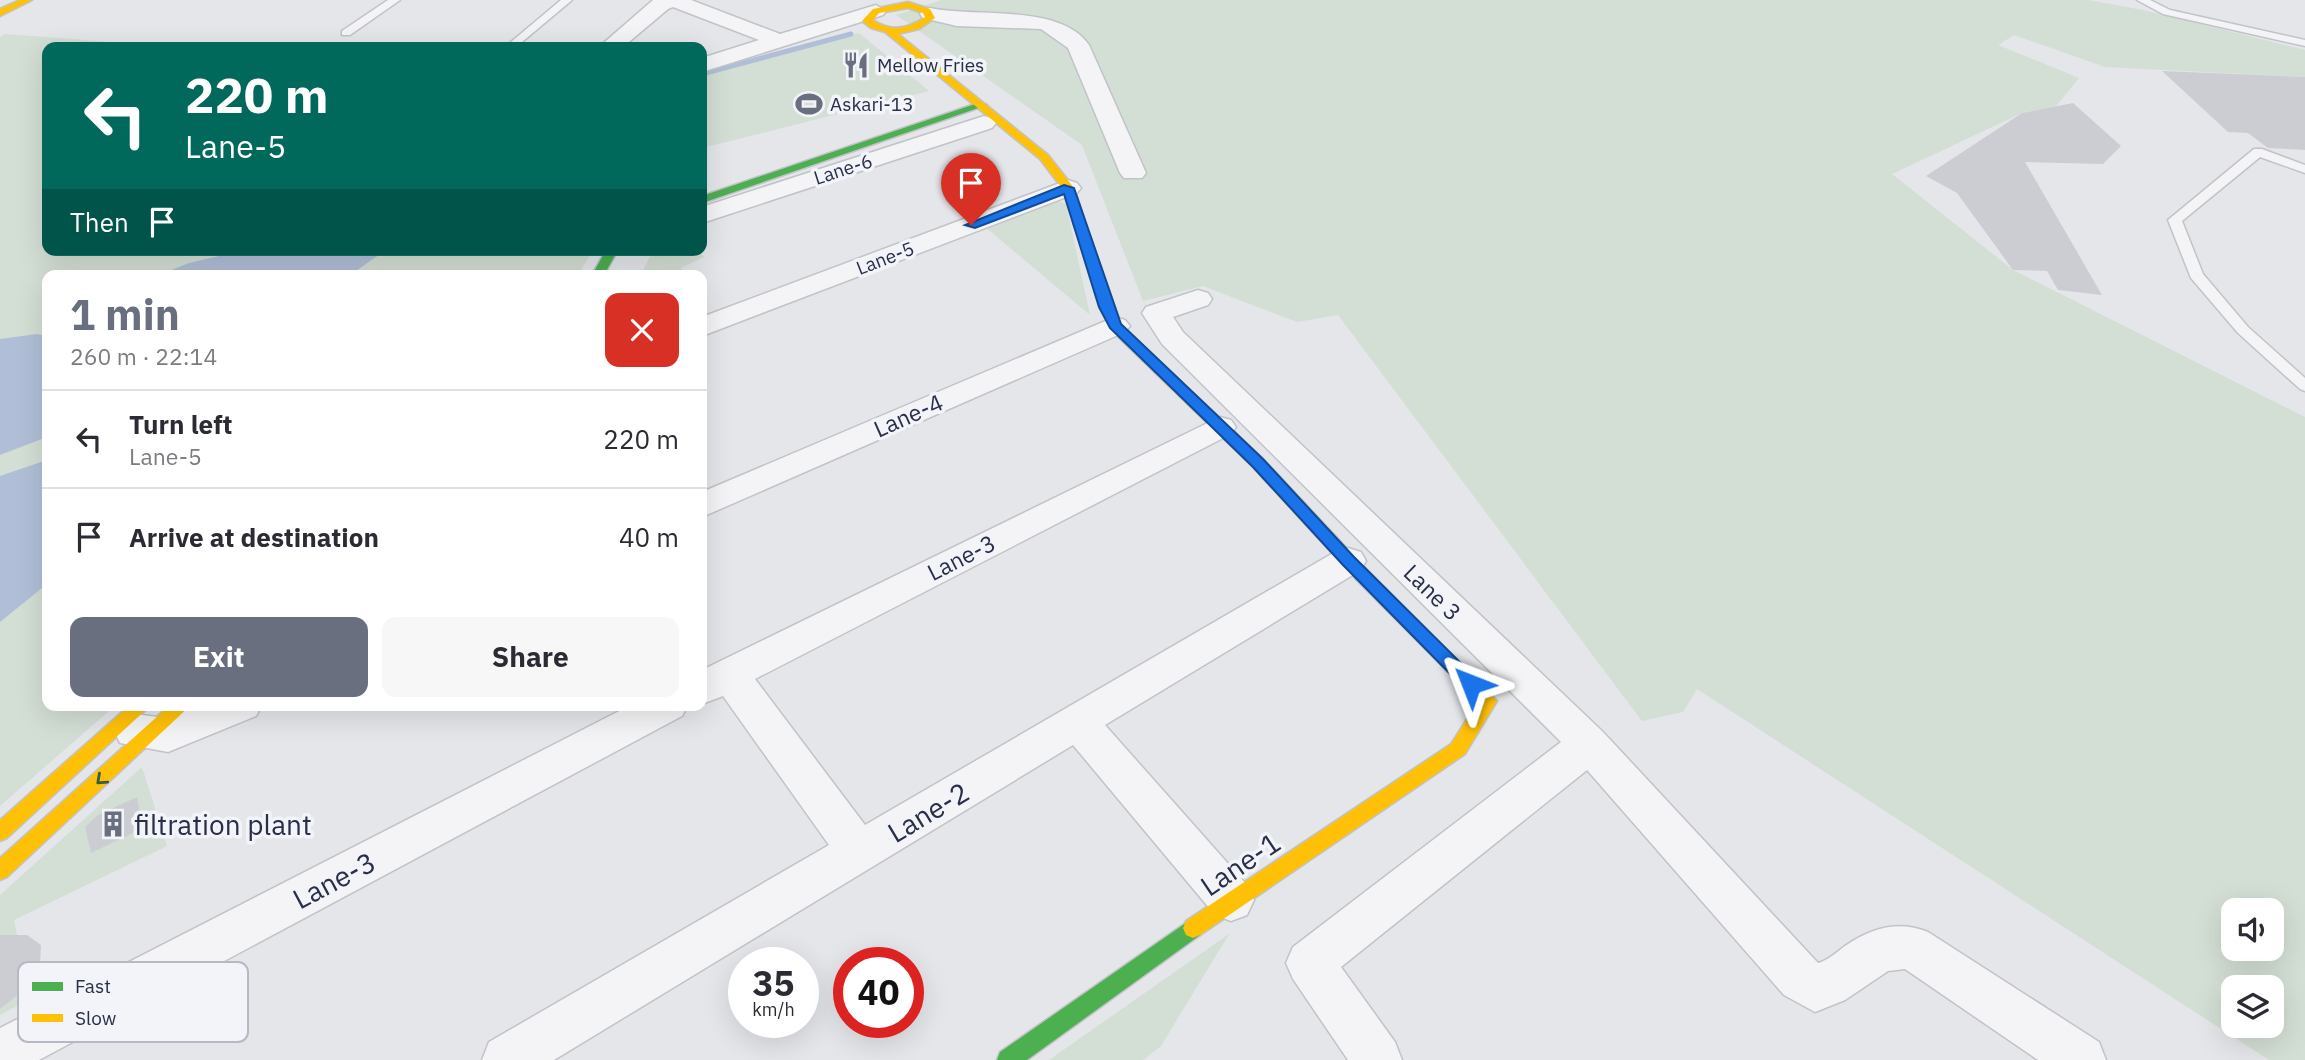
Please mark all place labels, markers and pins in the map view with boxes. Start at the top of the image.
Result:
restaurant icon: Mellow Fries [841,50,871,80]
place label: Mellow Fries [877,53,984,77]
sports icon: Askari-13 [794,89,824,119]
place label: Askari-13 [830,92,914,116]
pin [941,153,1001,225]
place label: filtration plant [134,806,312,843]
building icon: filtration plant [98,809,128,839]

